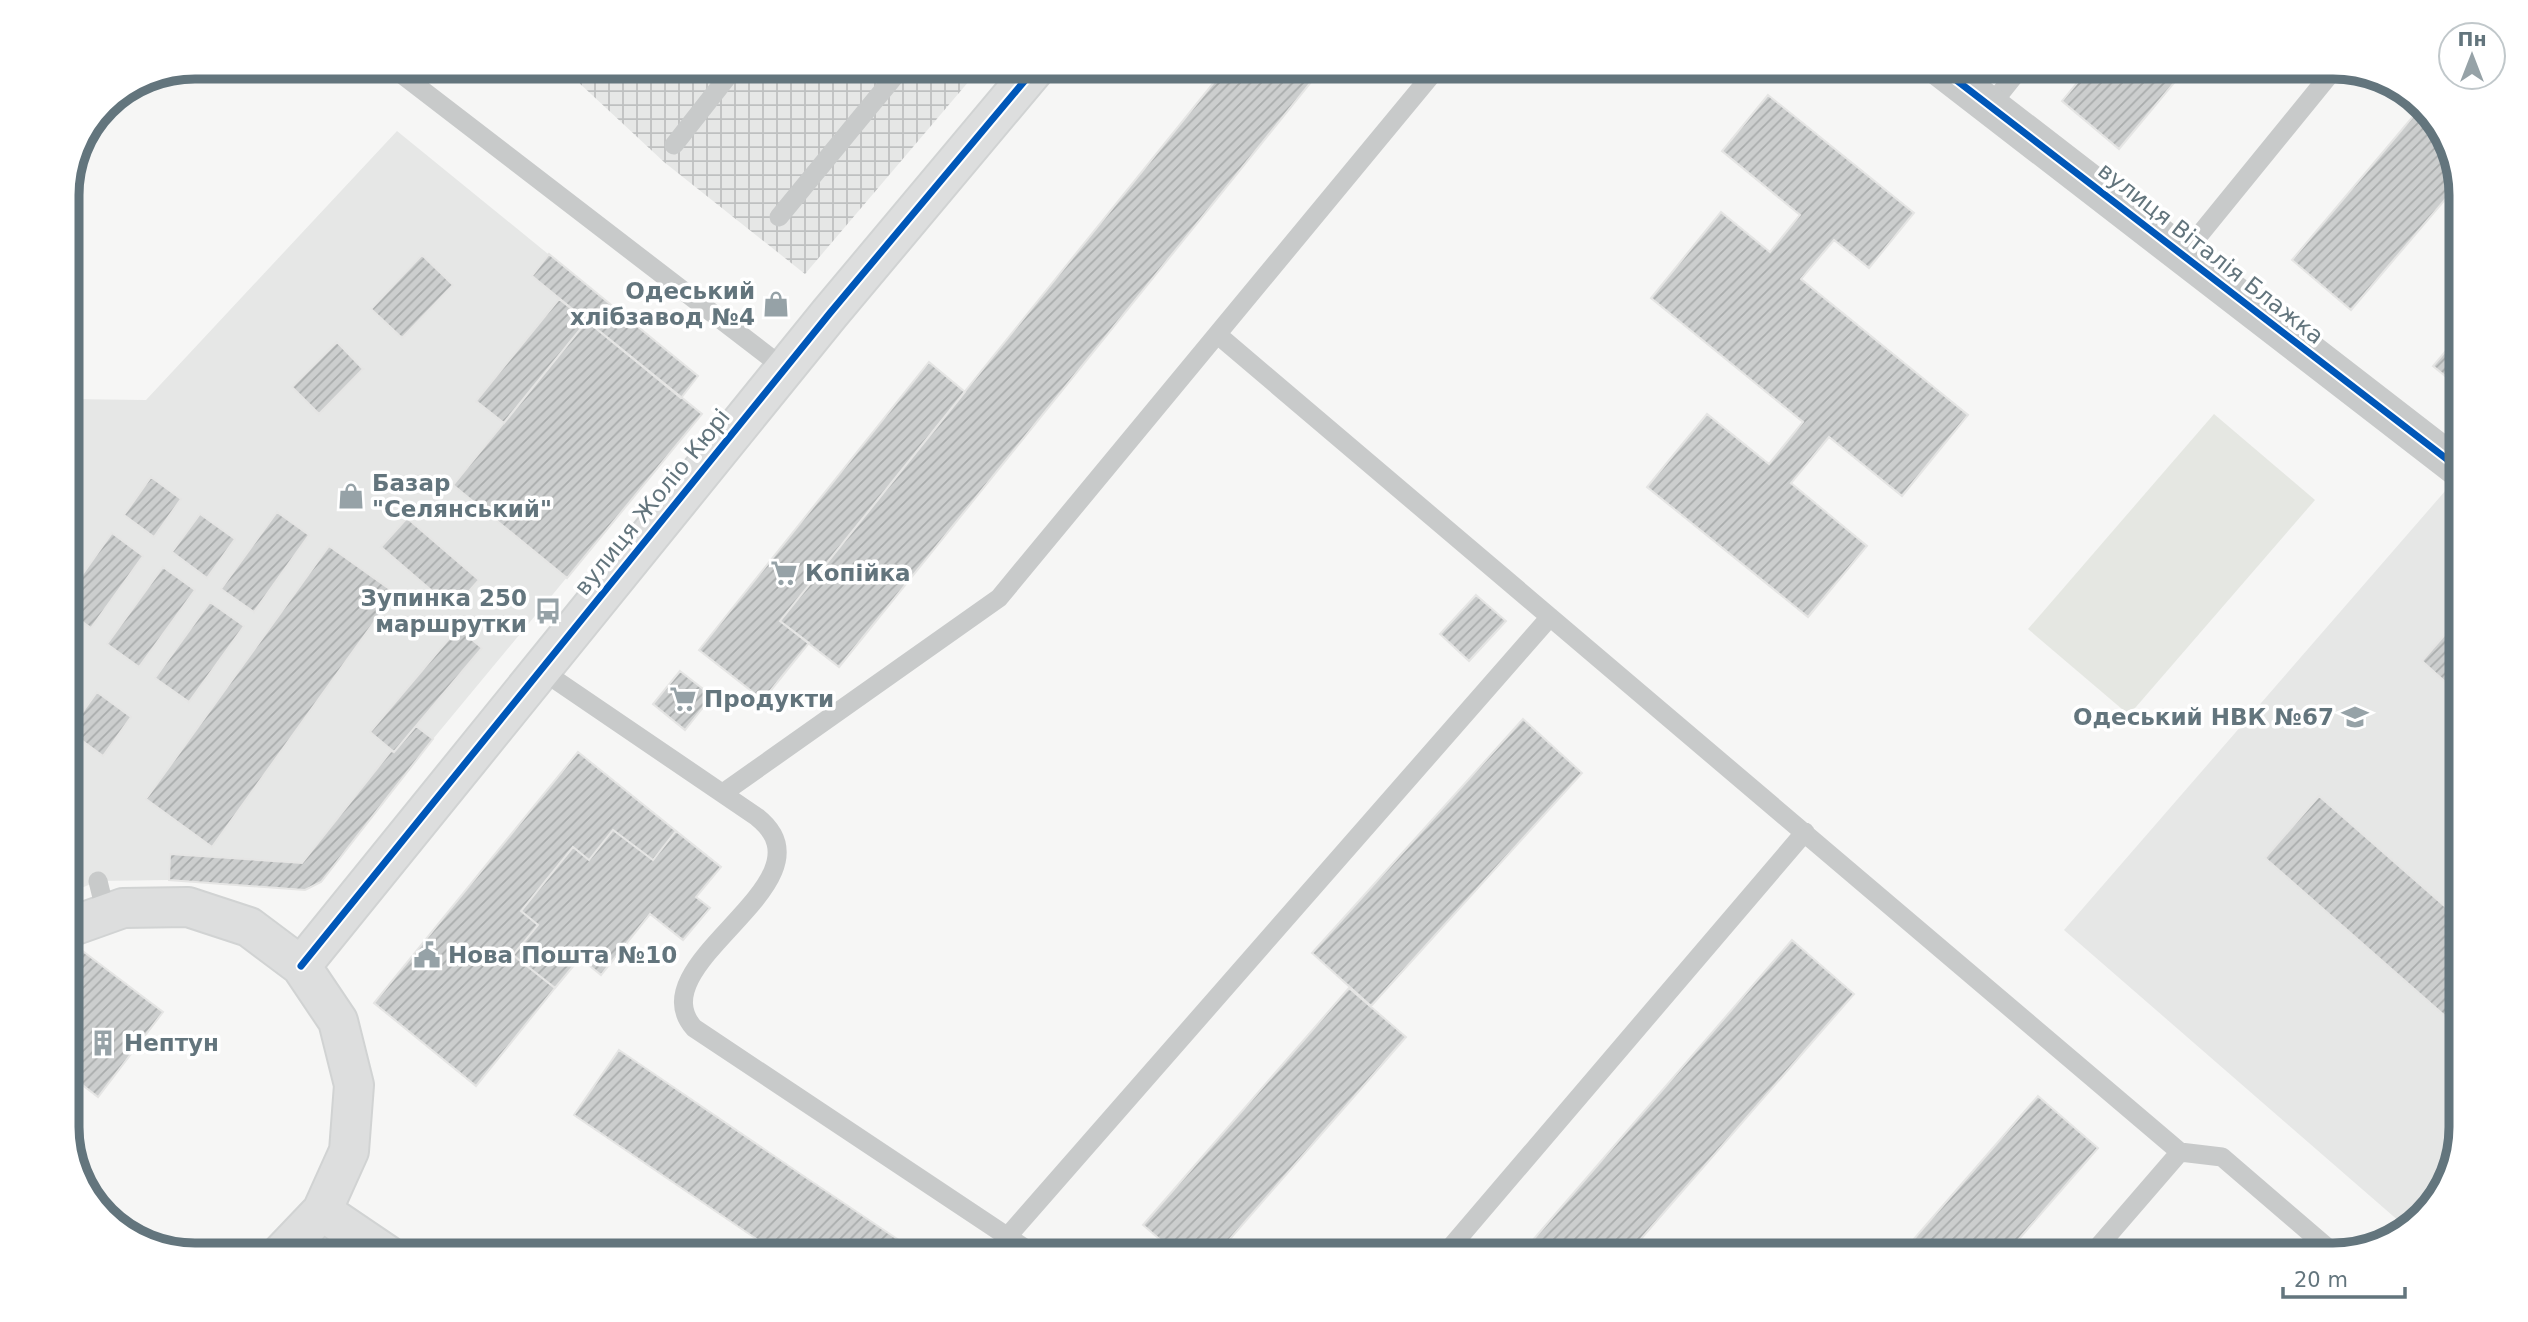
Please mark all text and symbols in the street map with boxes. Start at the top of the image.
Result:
north arrow [2437,21,2507,91]
text: Пн [2457,28,2487,50]
street label: вулиця Віталія Блажка [2093,157,2329,349]
place label: Одеський хлібзавод №4 [570,278,755,330]
shop icon: Одеський хлібзавод №4 [761,289,791,319]
street label: вулиця Жоліо Кюрі [569,404,735,600]
place label: Базар "Селянський" [372,470,552,522]
shop icon: Базар "Селянський" [336,481,366,511]
supermarket icon: Копійка [769,558,799,588]
place label: Копійка [805,560,911,586]
place label: Зупинка 250 маршрутки [361,585,527,637]
bus stop icon: Зупинка 250 маршрутки [533,596,563,626]
supermarket icon: Продукти [668,684,698,714]
place label: Продукти [704,686,834,712]
school or university icon: Одеський НВК №67 [2340,702,2370,732]
place label: Одеський НВК №67 [2073,704,2334,730]
public building icon: Нова Пошта №10 [412,940,442,970]
place label: Нова Пошта №10 [448,942,677,968]
building icon: Нептун [88,1028,118,1058]
place label: Нептун [124,1030,219,1056]
scale bar [2283,1256,2406,1300]
text: 20 m [2294,1268,2348,1292]

